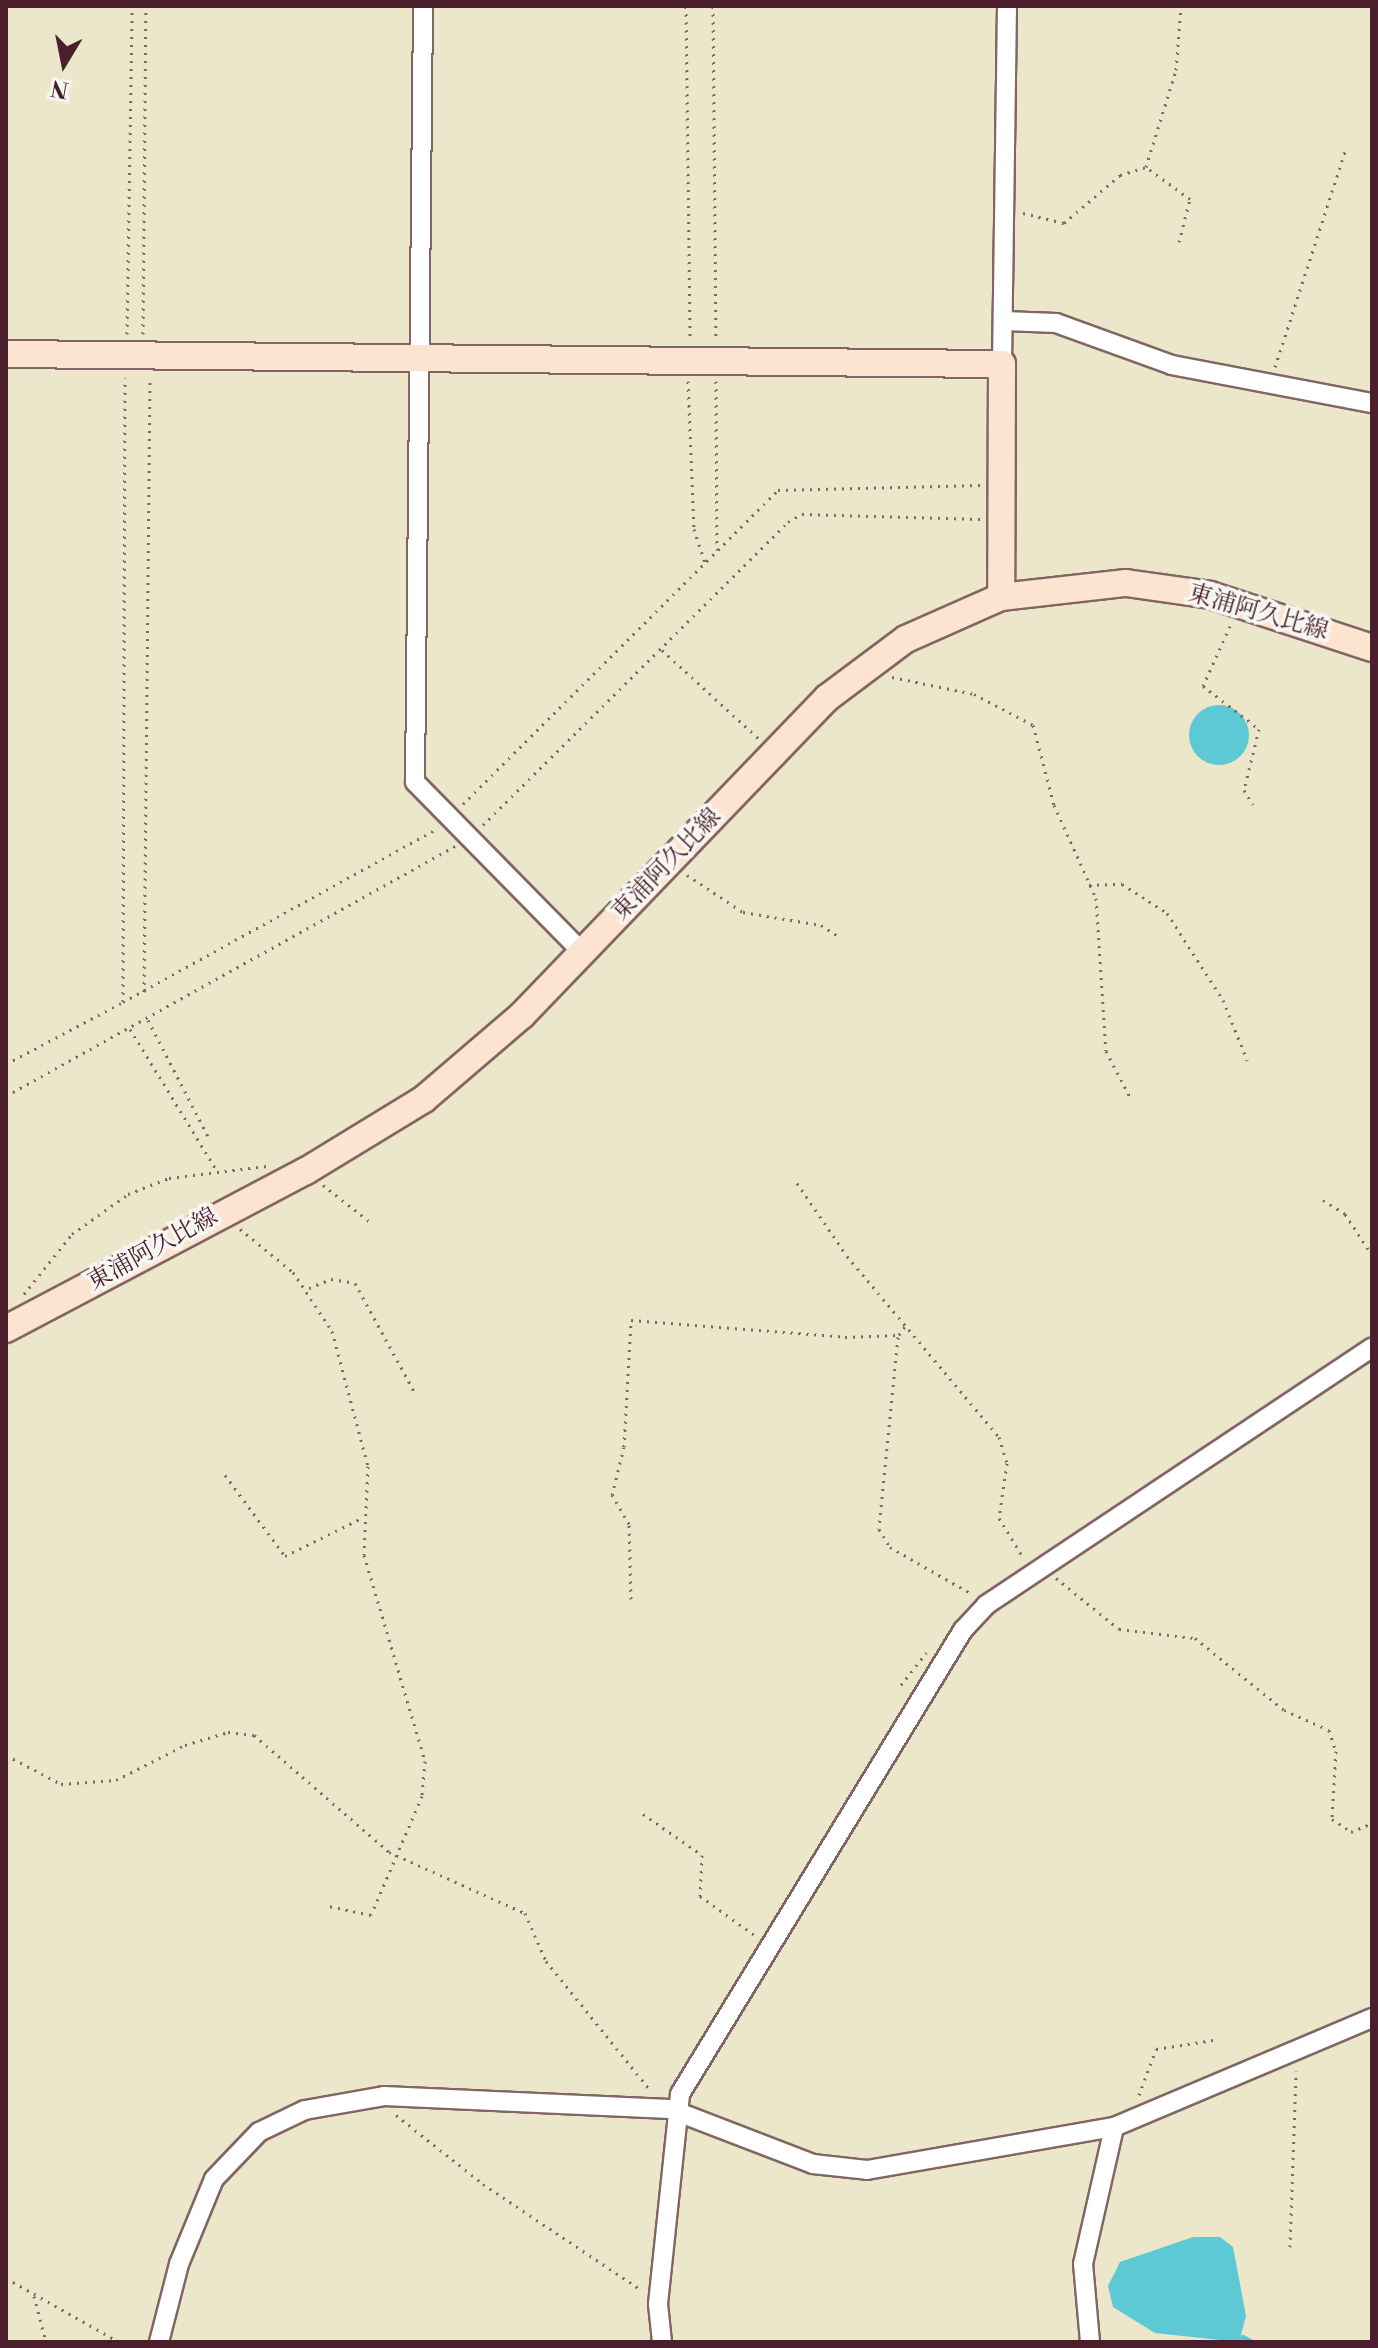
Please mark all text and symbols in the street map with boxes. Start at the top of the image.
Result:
north arrow [24,24,104,104]
text: N [49,73,71,103]
street label: 東浦阿久比線 [1185,579,1331,647]
street label: 東浦阿久比線 [607,803,727,927]
street label: 東浦阿久比線 [83,1202,223,1298]

